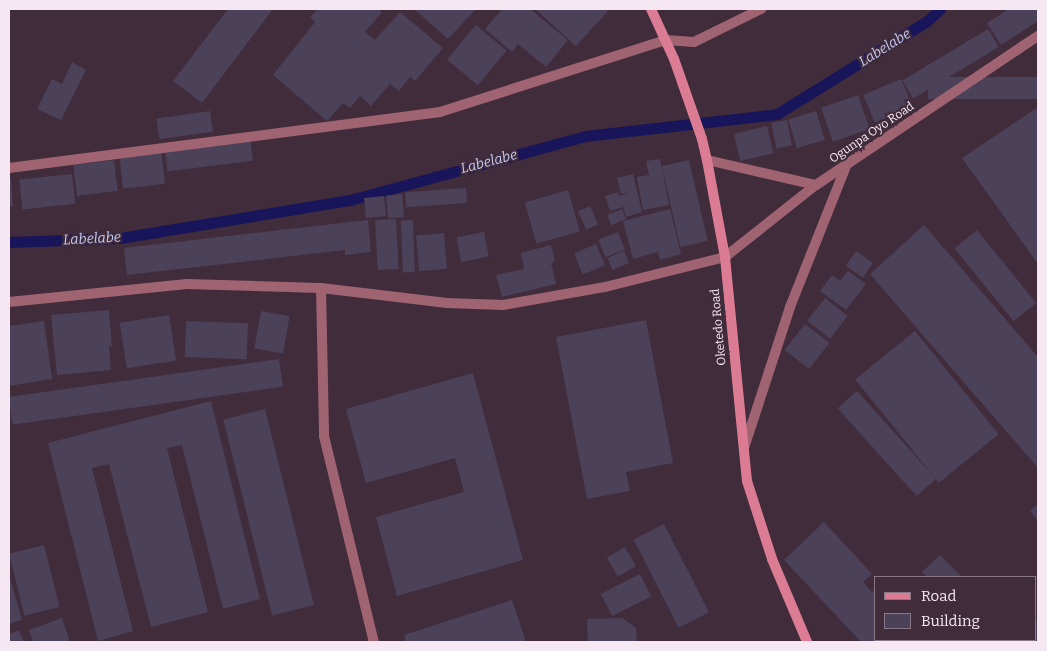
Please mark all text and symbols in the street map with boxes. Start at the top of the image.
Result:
water label: Labelabe [856,26,914,70]
street label: Ogunpa Oyo Road [827,99,917,167]
water label: Labelabe [459,146,519,178]
water label: Labelabe [63,229,121,249]
street label: Oketedo Road [708,288,730,366]
legend [874,576,1037,641]
text: Road [921,587,956,605]
text: Building [921,612,980,630]

